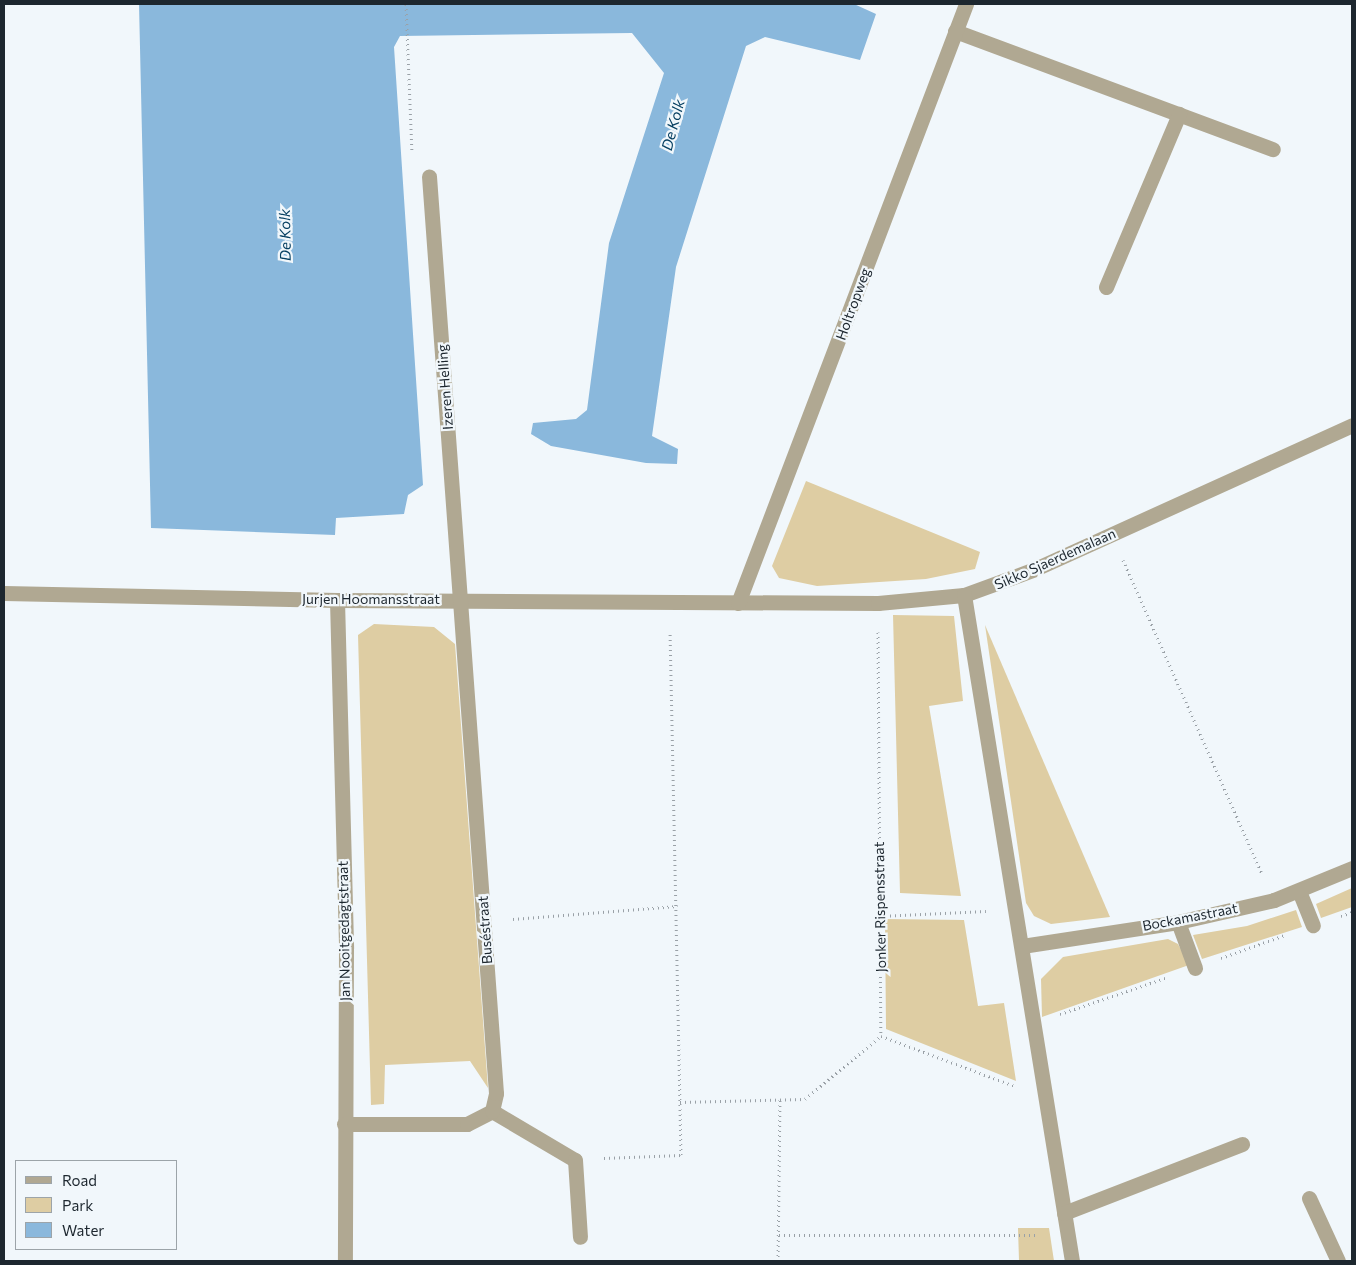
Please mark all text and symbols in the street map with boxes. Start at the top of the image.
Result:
water label: De Kolk [658,98,688,152]
water label: De Kolk [276,209,294,261]
street label: Holtropweg [832,265,874,343]
street label: Izeren Helling [434,344,456,430]
street label: Sikko Sjaerdemalaan [992,525,1118,593]
street label: Jurjen Hoomansstraat [302,591,440,607]
street label: Jonker Rispensstraat [870,842,890,972]
street label: Jan Nooitgedagtstraat [334,861,354,1001]
street label: Buséstraat [474,895,496,965]
street label: Bockamastraat [1141,900,1239,934]
legend [15,1160,178,1250]
text: Road [62,1171,97,1189]
text: Park [62,1196,93,1214]
text: Water [62,1221,104,1239]

